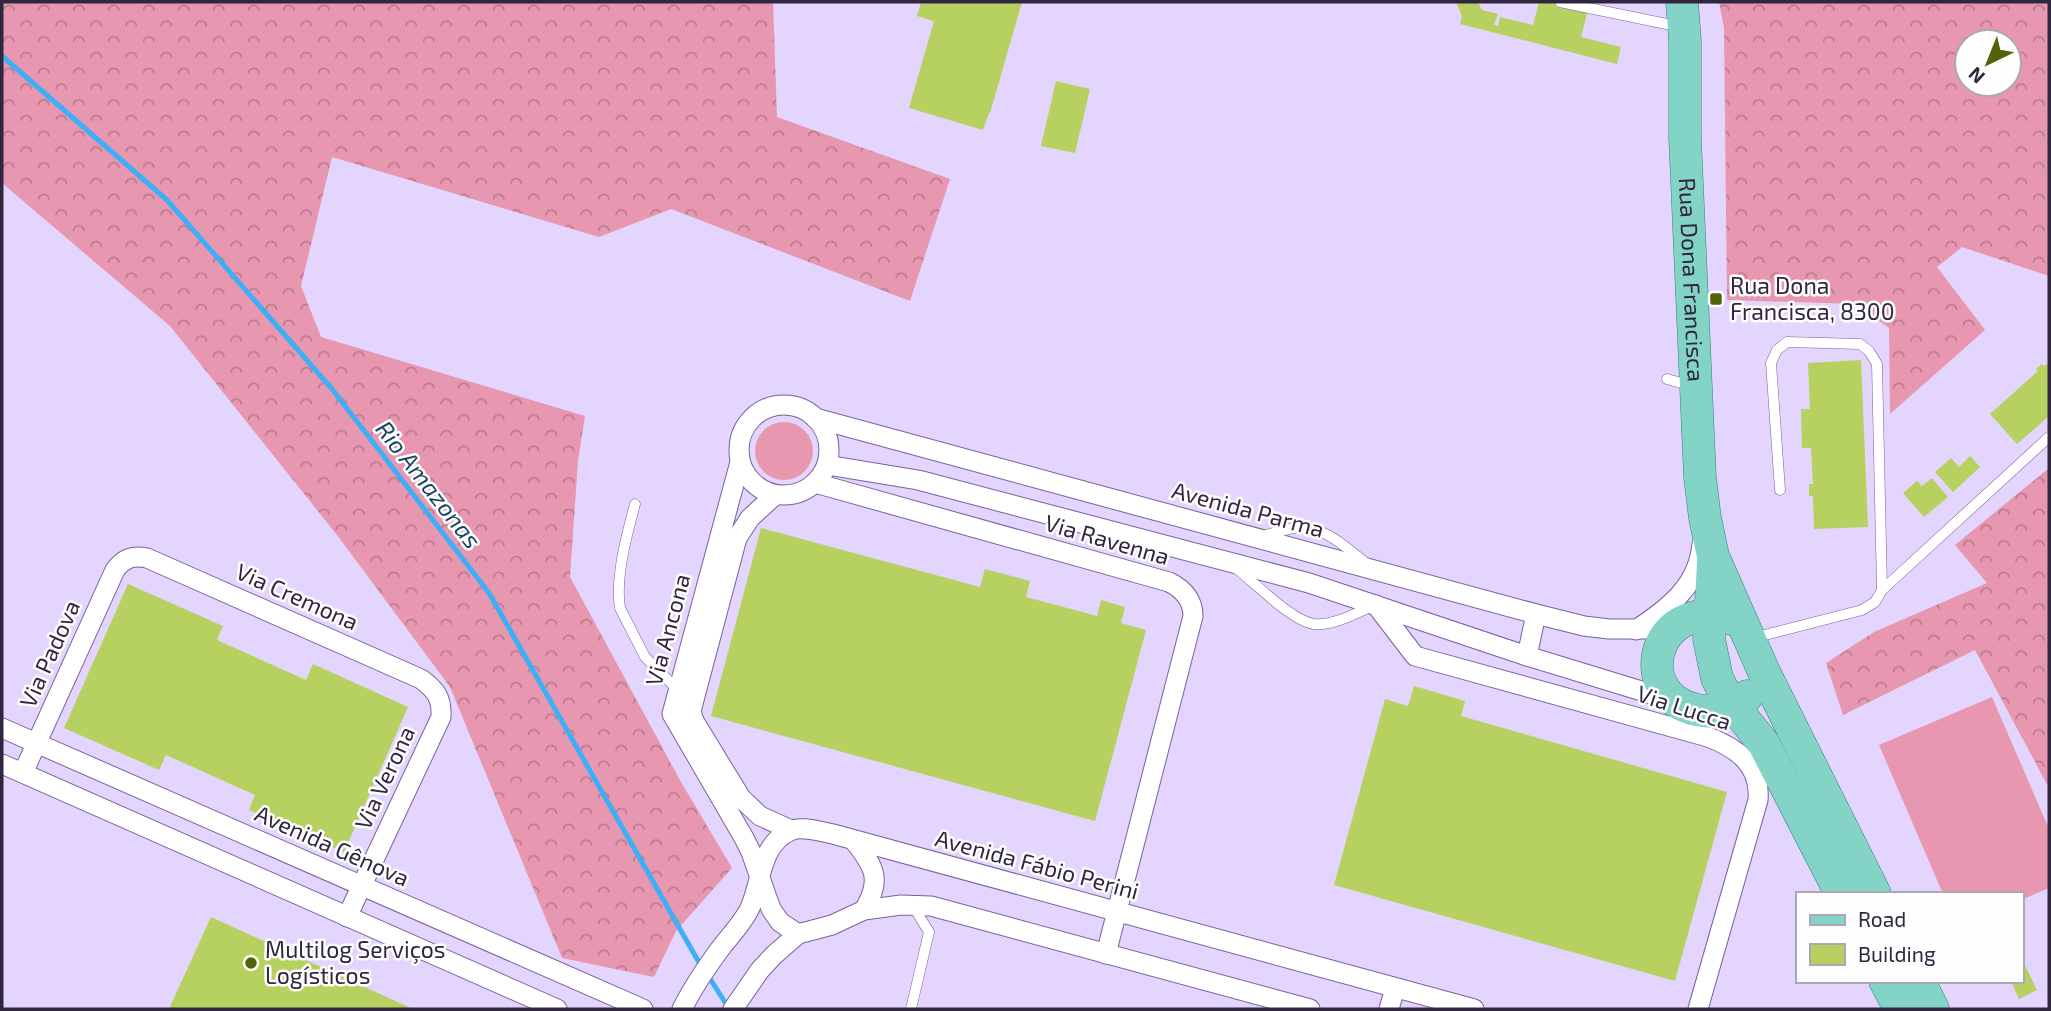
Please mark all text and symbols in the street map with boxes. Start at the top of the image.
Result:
north arrow [1953,28,2023,98]
text: N [1963,63,1989,89]
street label: Rua Dona Francisca [1674,177,1711,382]
place label: Rua Dona Francisca, 8300 [1730,271,1895,325]
marker: Rua Dona Francisca, 8300 [1708,291,1724,307]
water label: Rio Amazonas [370,414,488,554]
street label: Avenida Parma [1169,475,1327,543]
street label: Via Ravenna [1042,508,1173,570]
street label: Via Cremona [232,557,363,636]
street label: Via Ancona [639,571,695,689]
street label: Via Padova [13,596,85,712]
street label: Via Lucca [1634,679,1735,735]
street label: Via Verona [348,722,420,834]
street label: Avenida Gênova [251,799,414,892]
street label: Avenida Fábio Perini [932,823,1142,905]
legend [1796,892,2023,983]
text: Road [1858,906,1906,931]
place label: Multilog Serviços Logísticos [265,935,445,989]
text: Building [1858,941,1936,966]
marker: Multilog Serviços Logísticos [243,955,259,971]

